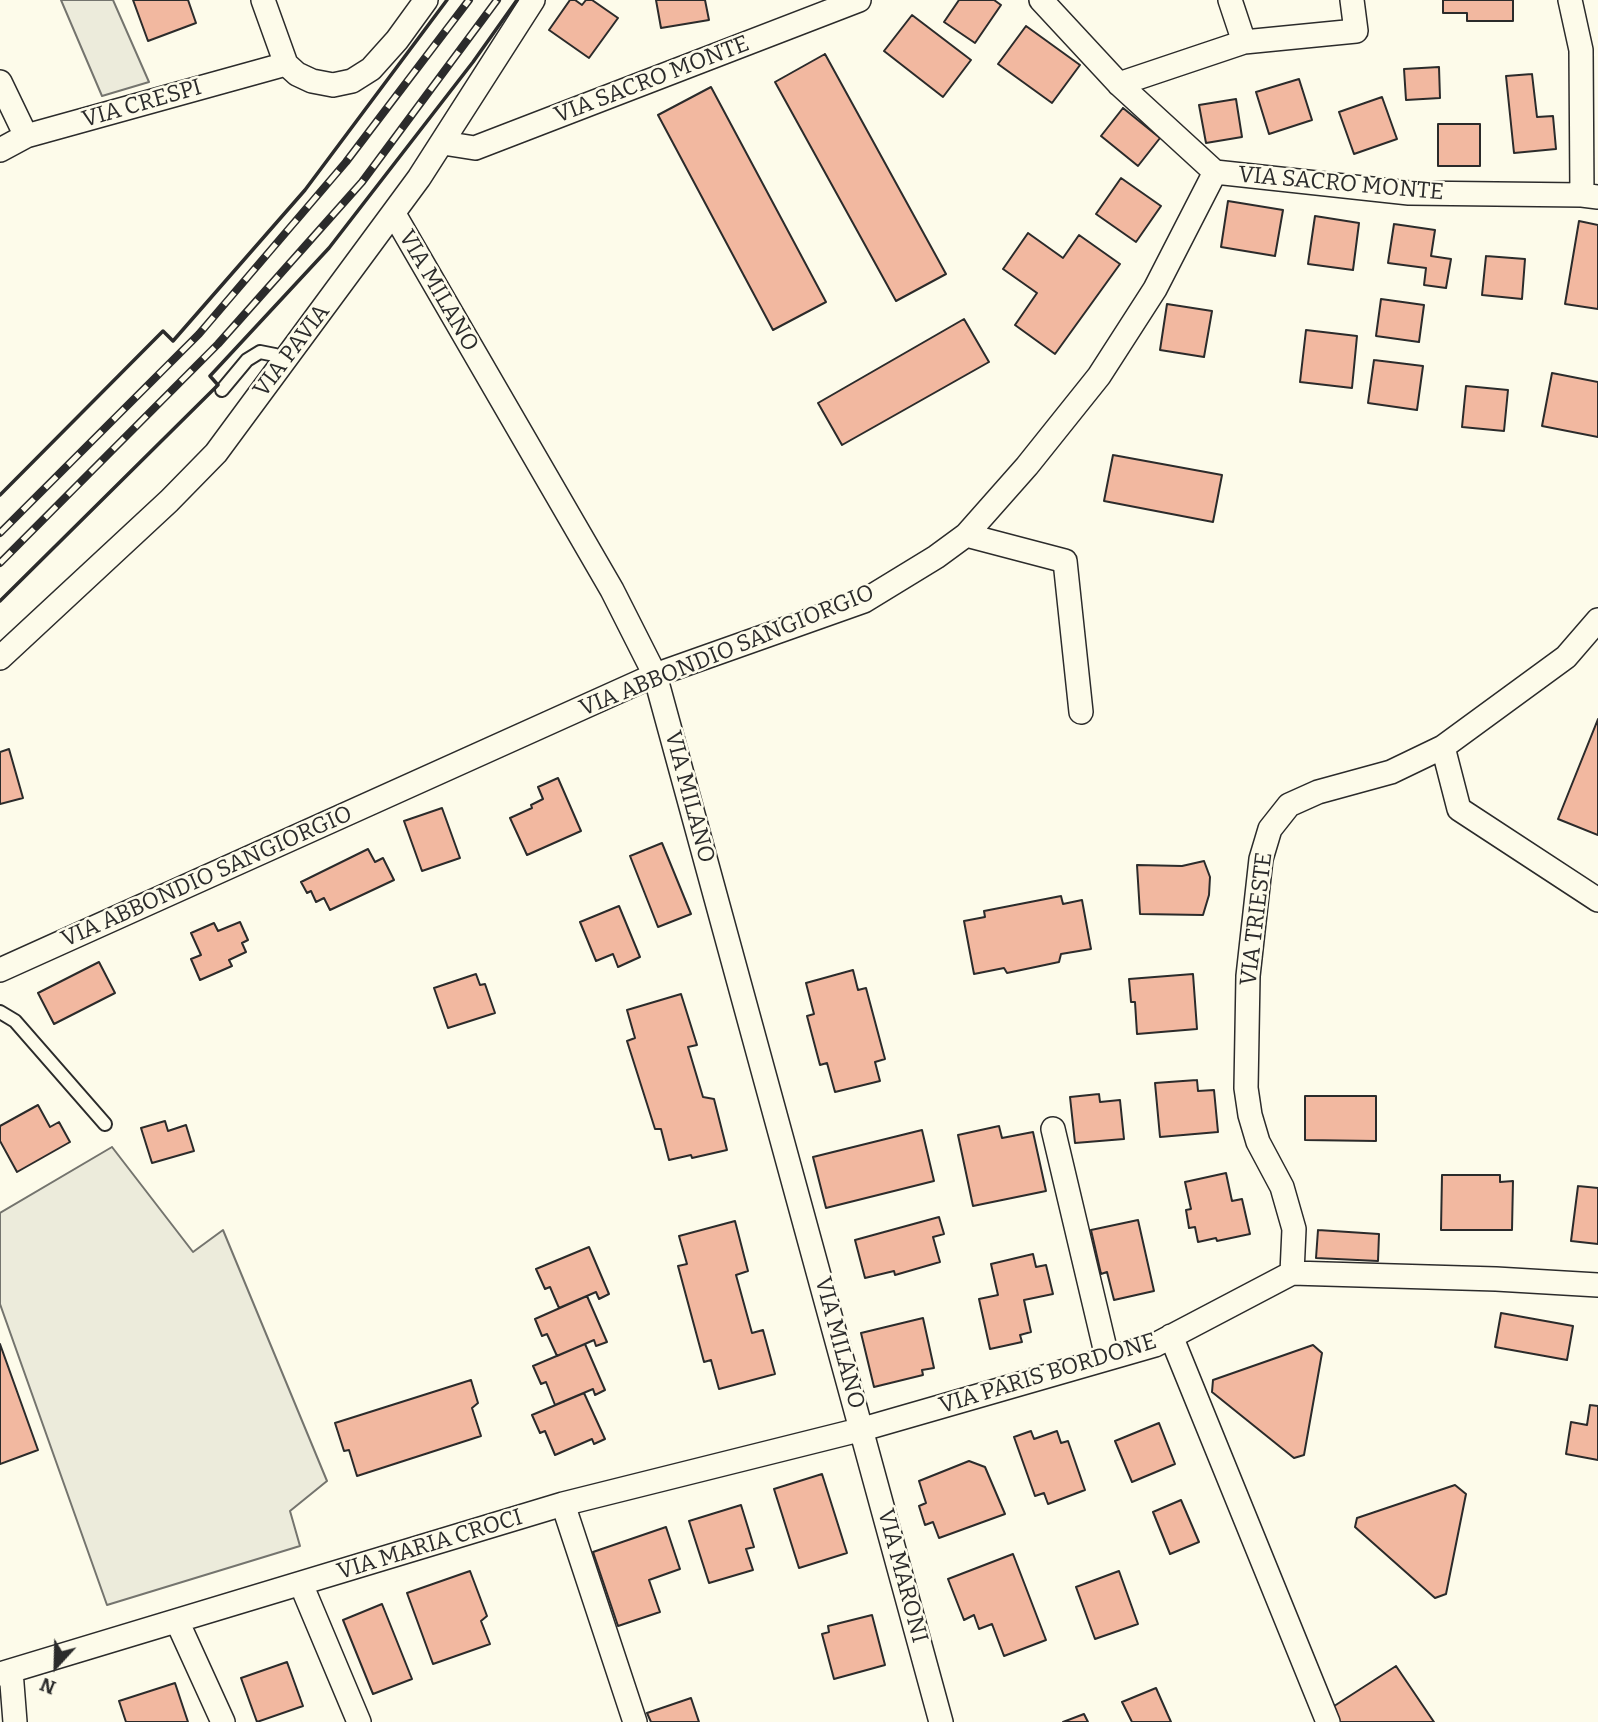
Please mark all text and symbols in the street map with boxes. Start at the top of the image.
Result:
street label: VIA SACRO MONTE [551,30,753,130]
street label: VIA CRESPI [79,74,205,134]
street label: VIA SACRO MONTE [1237,161,1445,207]
street label: VIA MILANO [392,225,484,357]
street label: VIA PAVIA [248,299,336,403]
street label: VIA ABBONDIO SANGIORGIO [576,579,878,723]
street label: VIA MILANO [658,728,720,866]
street label: VIA ABBONDIO SANGIORGIO [57,800,357,954]
street label: VIA TRIESTE [1235,851,1279,987]
street label: VIA MILANO [808,1274,870,1412]
street label: VIA PARIS BORDONE [936,1328,1160,1420]
street label: VIA MARIA CROCI [334,1504,526,1586]
street label: VIA MARONI [871,1506,933,1646]
north arrow [21,1631,91,1701]
text: N [37,1673,59,1699]

